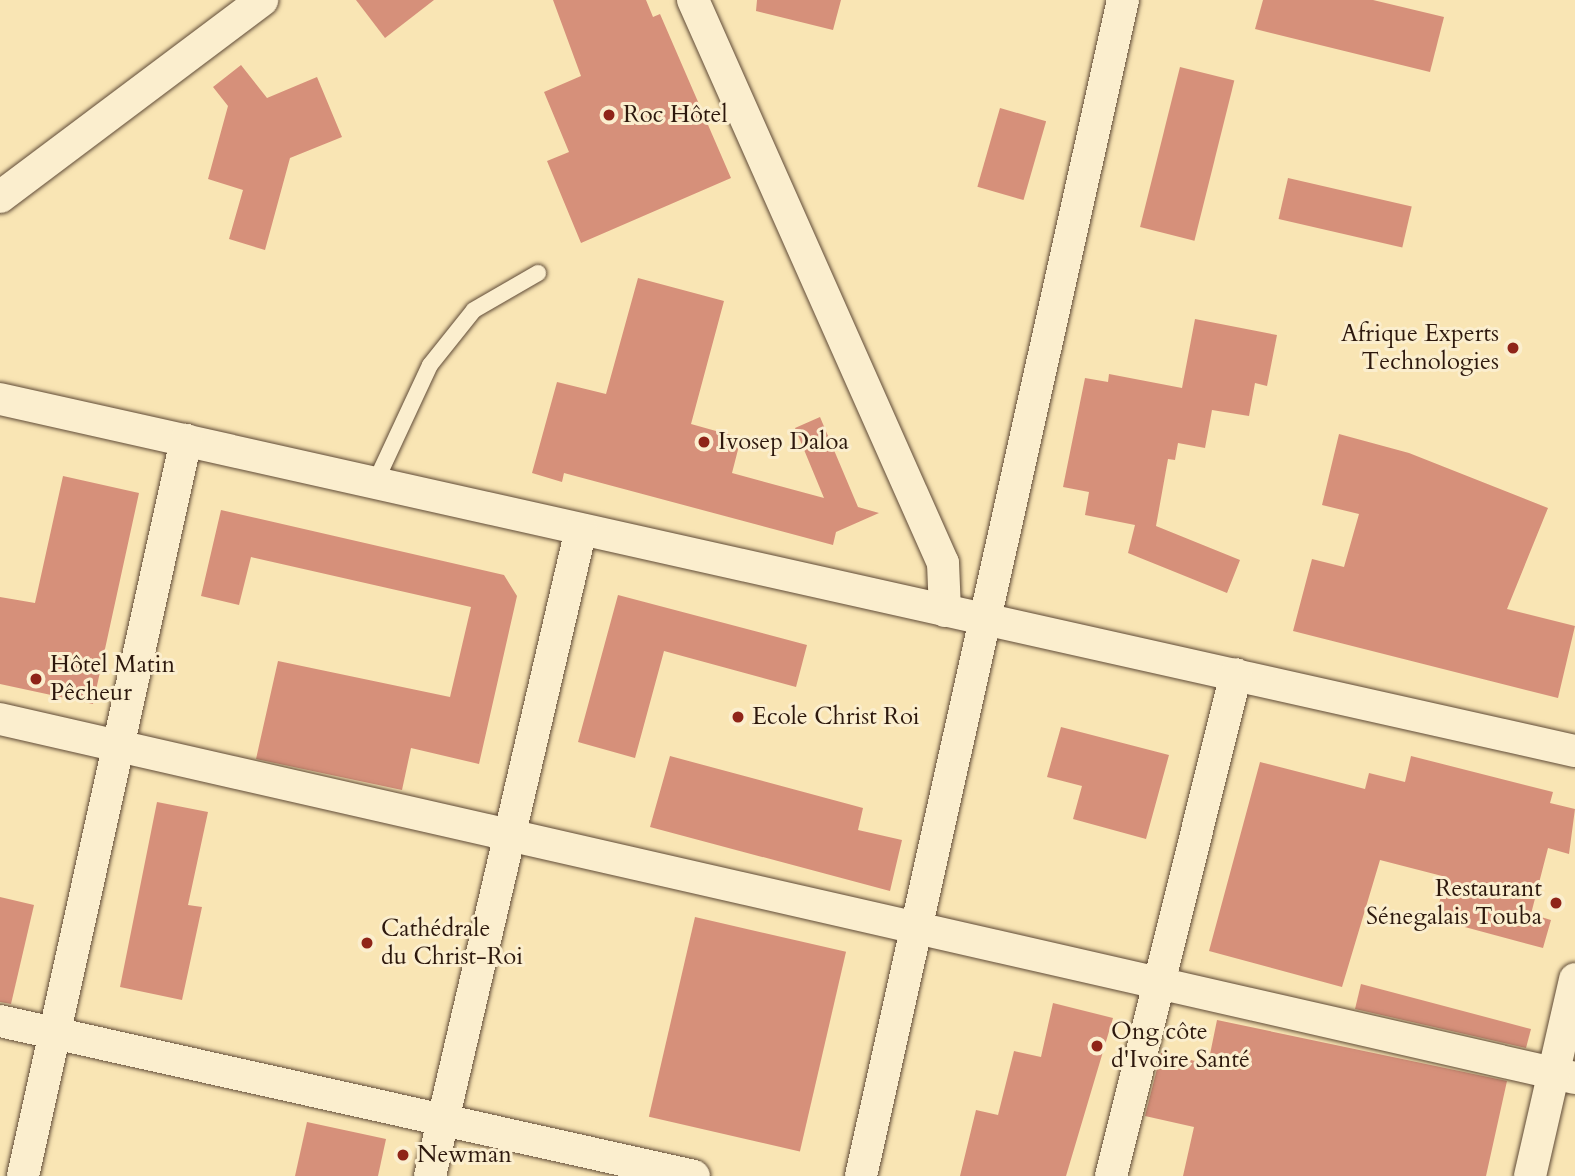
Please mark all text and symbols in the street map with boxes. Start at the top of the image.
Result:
place label: Roc Hôtel [623,101,728,129]
marker: Roc Hôtel [601,107,617,123]
place label: Afrique Experts Technologies [1341,320,1499,376]
marker: Afrique Experts Technologies [1505,340,1521,356]
place label: Ivosep Daloa [718,428,849,456]
marker: Ivosep Daloa [696,434,712,450]
place label: Hôtel Matin Pêcheur [50,651,175,707]
marker: Hôtel Matin Pêcheur [28,671,44,687]
place label: Ecole Christ Roi [752,703,920,731]
marker: Ecole Christ Roi [730,709,746,725]
place label: Restaurant Sénegalais Touba [1366,875,1542,931]
marker: Restaurant Sénegalais Touba [1548,895,1564,911]
place label: Cathédrale du Christ-Roi [381,915,523,971]
marker: Cathédrale du Christ-Roi [359,935,375,951]
place label: Ong côte d'Ivoire Santé [1111,1018,1250,1074]
marker: Ong côte d'Ivoire Santé [1089,1038,1105,1054]
place label: Newman [417,1141,512,1169]
marker: Newman [395,1147,411,1163]

